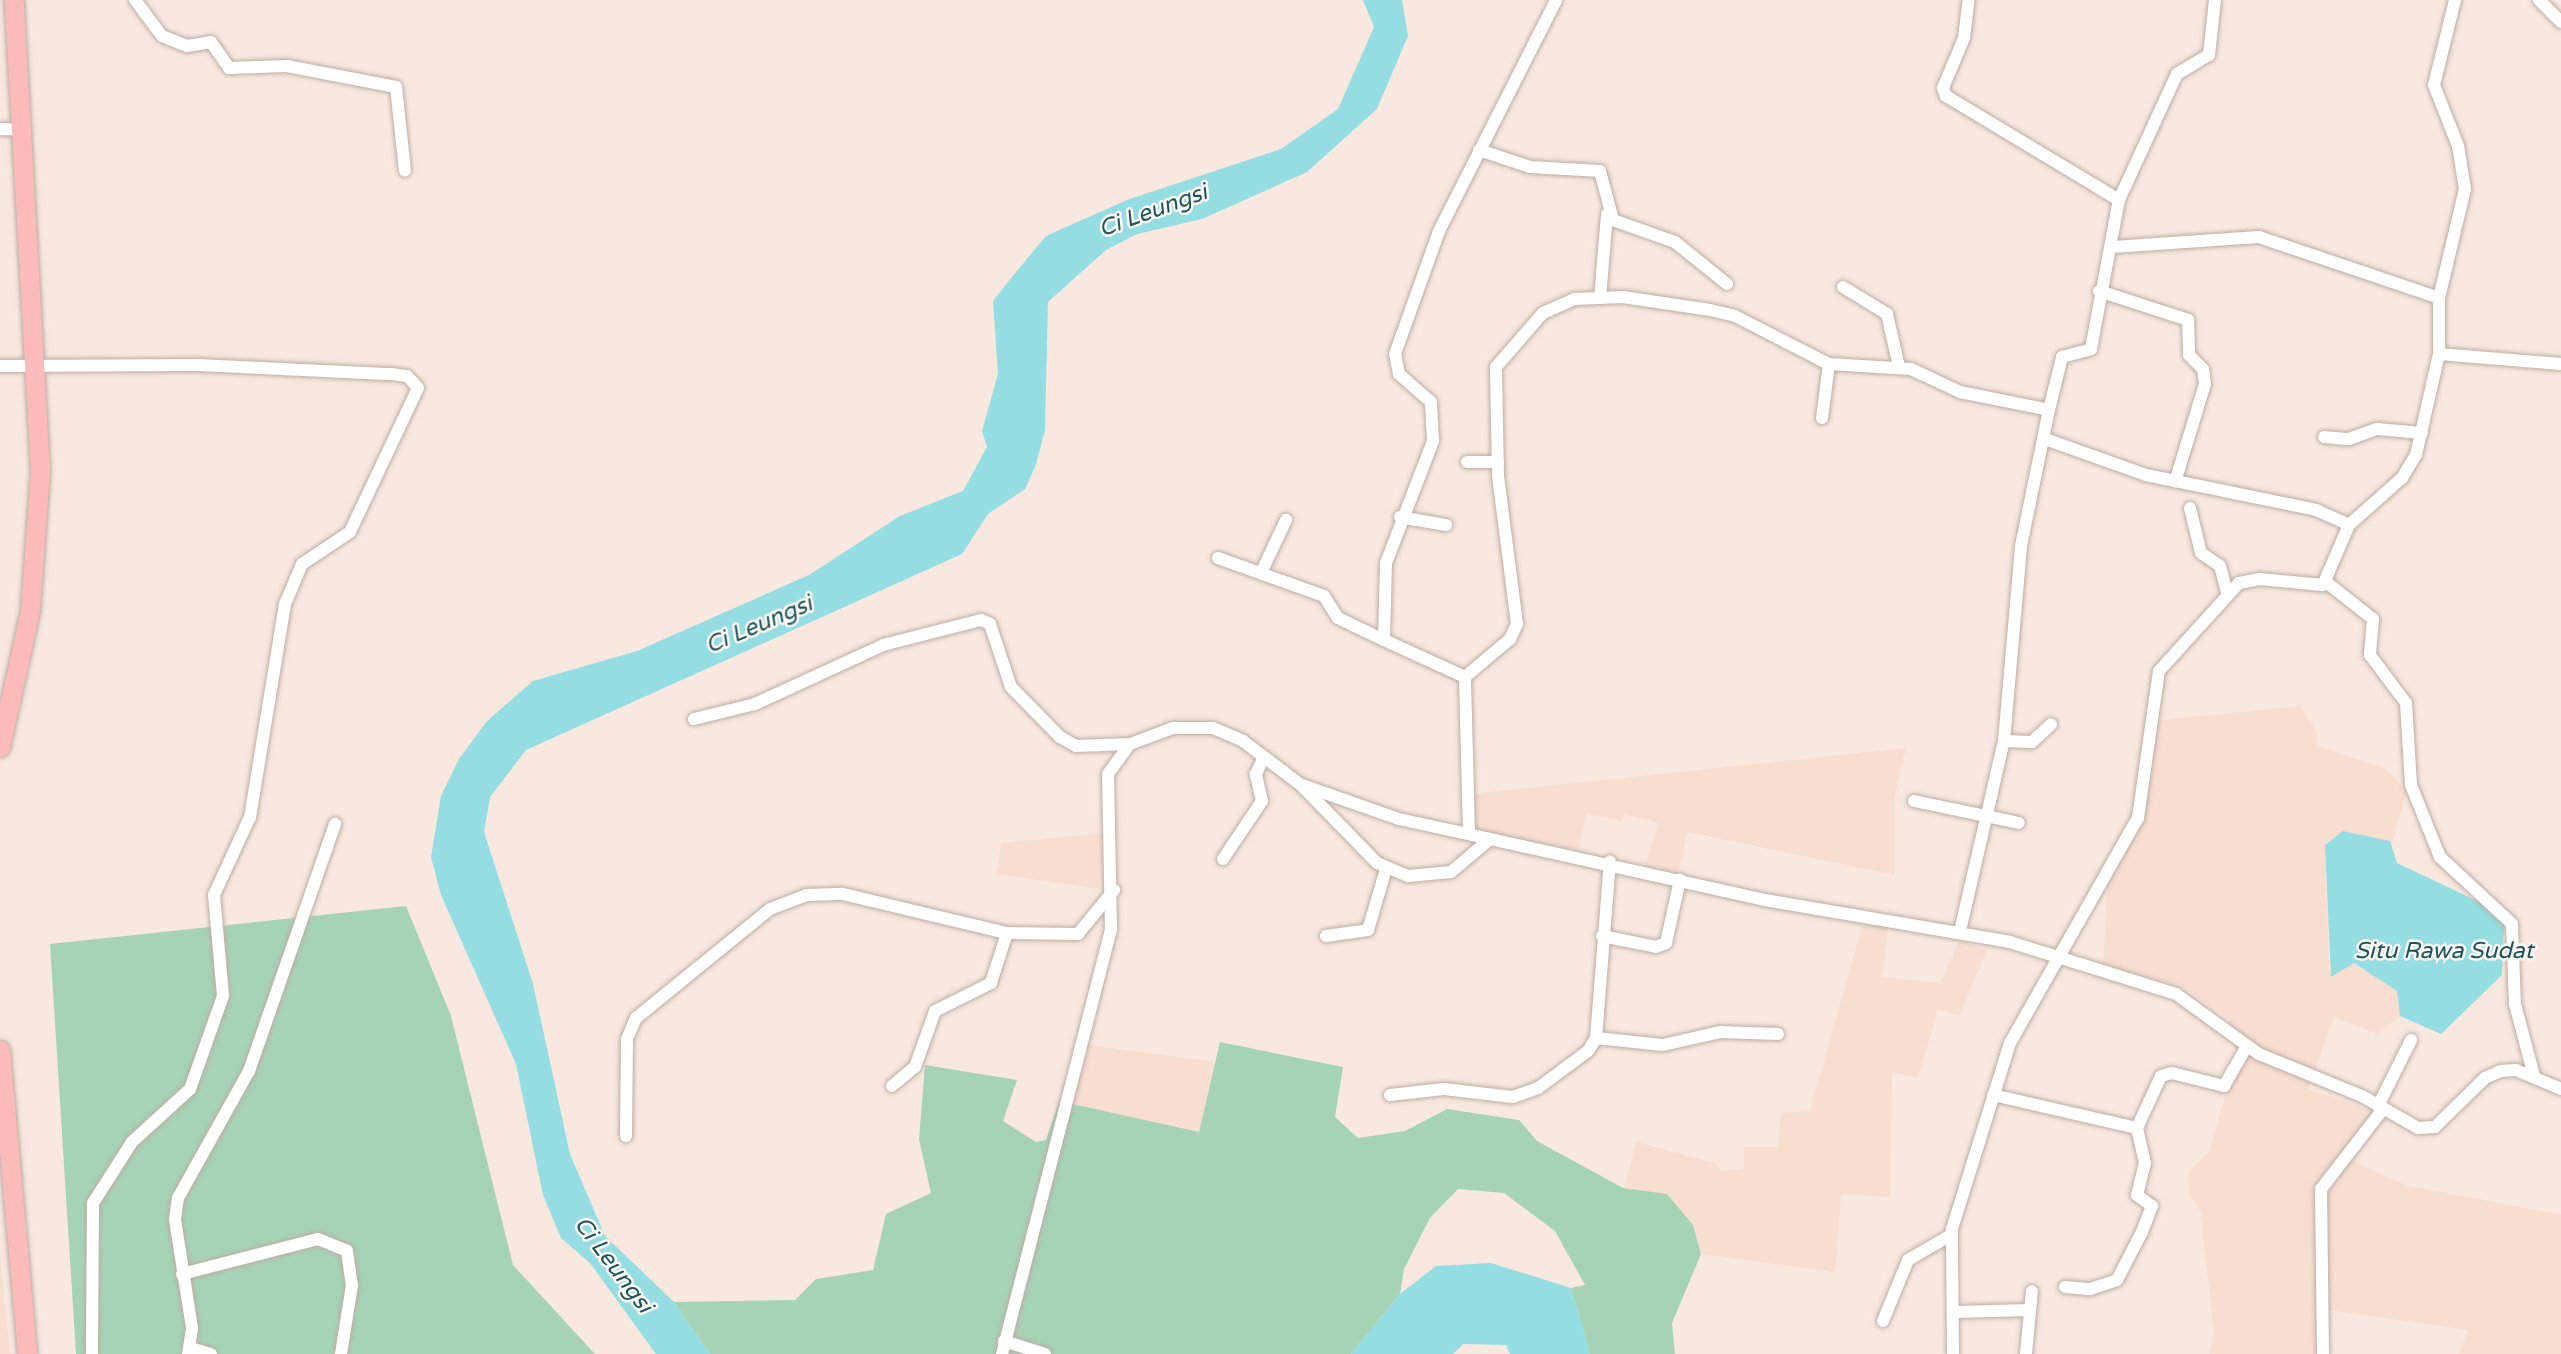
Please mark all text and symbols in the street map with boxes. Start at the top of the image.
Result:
water label: Ci Leungsi [1095,179,1211,243]
water label: Ci Leungsi [701,590,817,660]
water label: Situ Rawa Sudat [2355,937,2533,965]
water label: Ci Leungsi [568,1211,658,1319]

